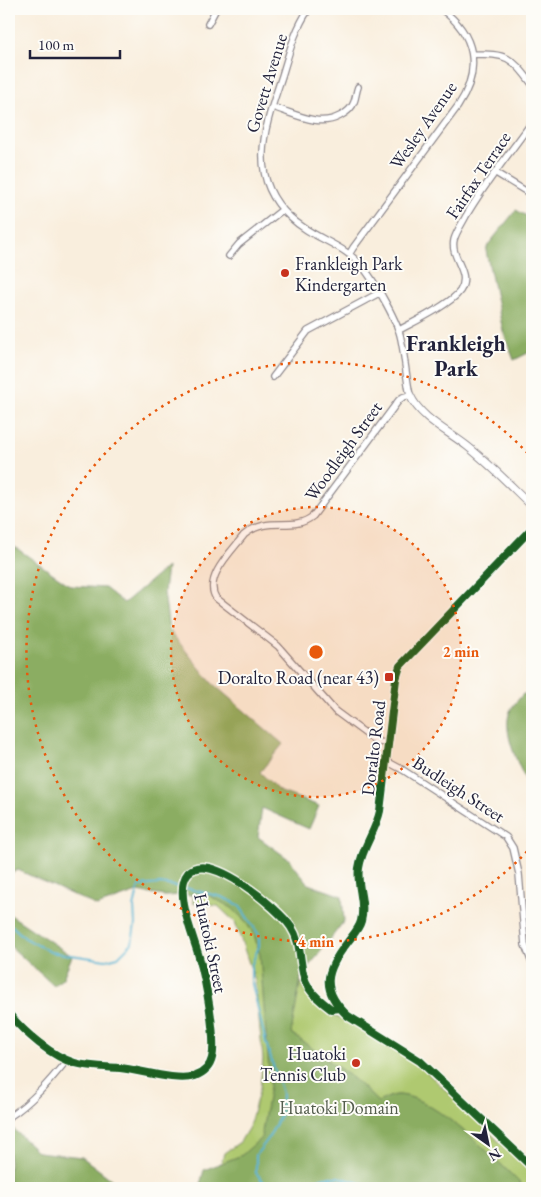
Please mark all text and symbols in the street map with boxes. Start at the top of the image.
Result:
scale bar [30,28,120,60]
street label: Govett Avenue [240,30,292,136]
text: 100 m [38,35,75,54]
street label: Wesley Avenue [384,77,462,173]
street label: Fairfax Terrace [440,127,516,223]
place label: Frankleigh Park Kindergarten [295,252,403,296]
marker: Frankleigh Park Kindergarten [279,267,291,279]
district label: Frankleigh Park [406,329,506,383]
street label: Woodleigh Street [299,396,387,505]
text: 2 min [443,642,480,661]
centre of rings [307,643,325,661]
place label: Doralto Road (near 43) [218,666,379,689]
marker: Doralto Road (near 43) [383,671,395,683]
street label: Doralto Road [356,698,390,797]
street label: Budleigh Street [409,751,510,827]
street label: Huatoki Street [189,891,233,995]
text: 4 min [298,932,335,951]
place label: Huatoki Tennis Club [260,1042,347,1086]
marker: Huatoki Tennis Club [350,1057,362,1069]
park label: Huatoki Domain [279,1096,399,1119]
north arrow [464,1120,514,1170]
text: N [485,1144,505,1166]

